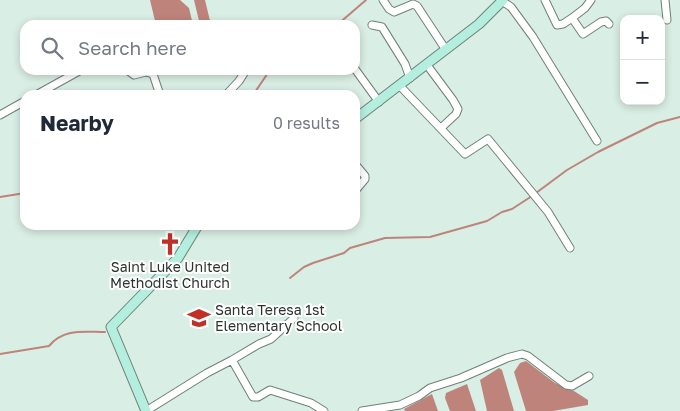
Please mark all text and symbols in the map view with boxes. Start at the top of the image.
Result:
map controls [620,15,665,105]
button: + [620,15,665,60]
search box [20,20,360,75]
icon: search [38,34,66,62]
text: Search here [78,36,187,59]
button: − [620,60,665,105]
text: Nearby [40,110,114,136]
text: 0 results [273,113,340,133]
church icon: Saint Luke United Methodist Church [157,231,183,257]
place label: Saint Luke United Methodist Church [110,258,230,291]
place label: Santa Teresa 1st Elementary School [215,301,342,334]
school or university icon: Santa Teresa 1st Elementary School [186,305,212,331]

